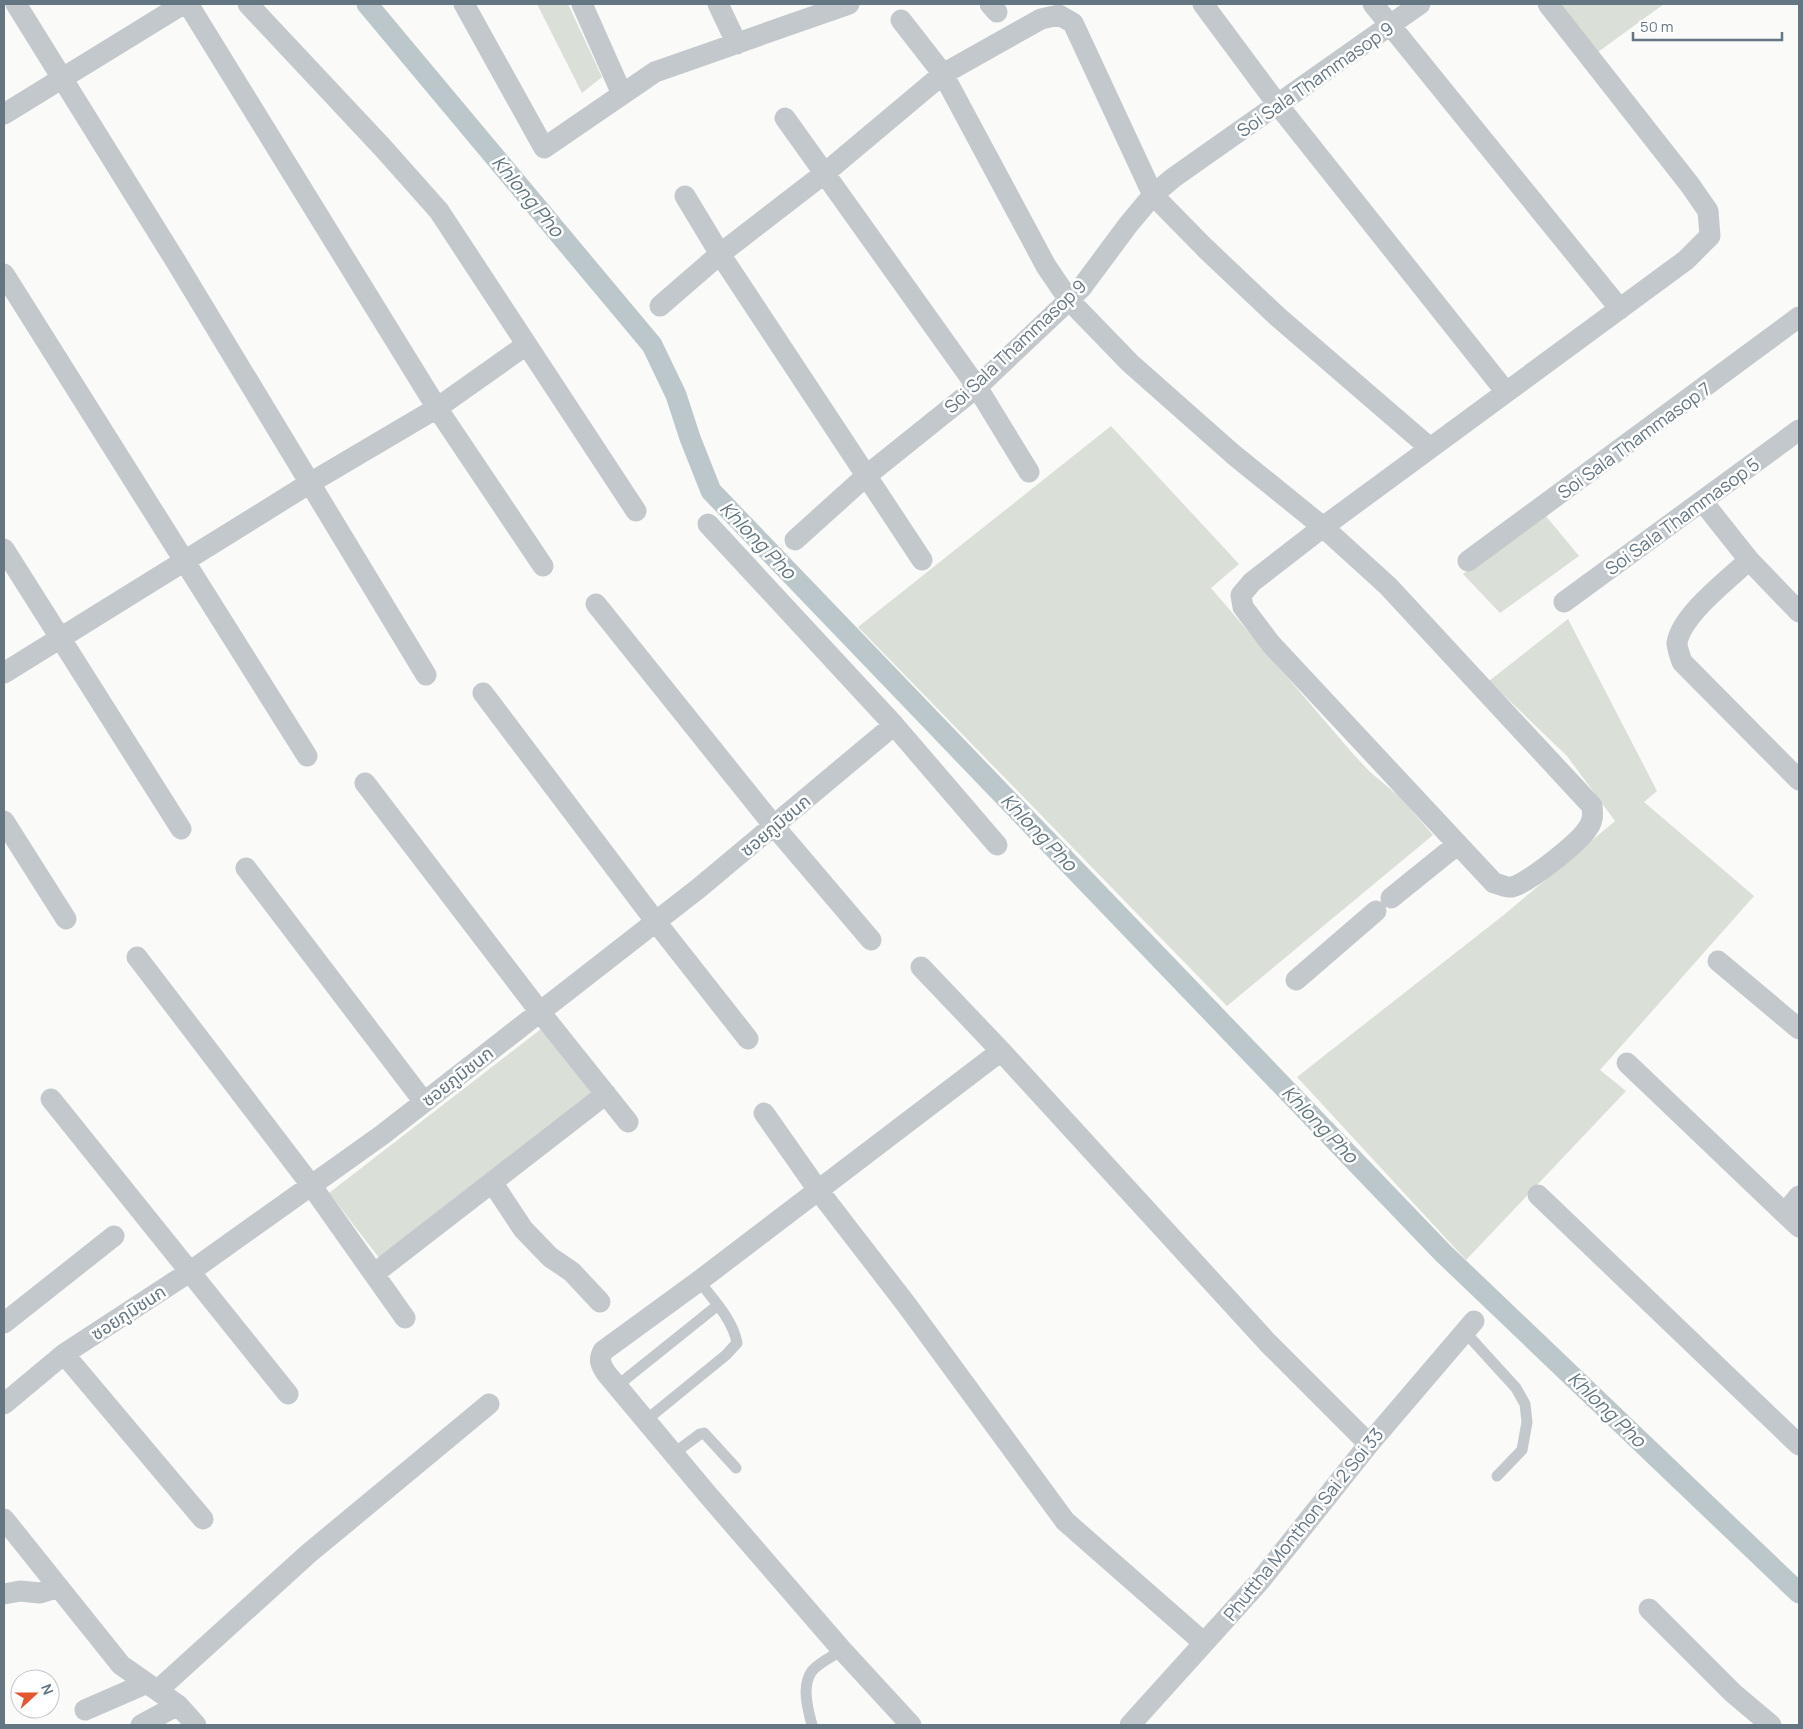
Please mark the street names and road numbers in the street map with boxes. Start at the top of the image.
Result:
street label: Soi Sala Thammasop 9 [1232,16,1398,142]
street label: Soi Sala Thammasop 9 [939,274,1091,418]
street label: Soi Sala Thammasop 7 [1553,376,1715,504]
street label: Soi Sala Thammasop 5 [1600,452,1764,580]
street label: ซอยภูมิชนก [735,789,816,862]
street label: ซอยภูมิชนก [416,1040,498,1112]
street label: ซอยภูมิชนก [86,1279,171,1346]
street label: Phuttha Monthon Sai 2 Soi 33 [1218,1423,1388,1625]

